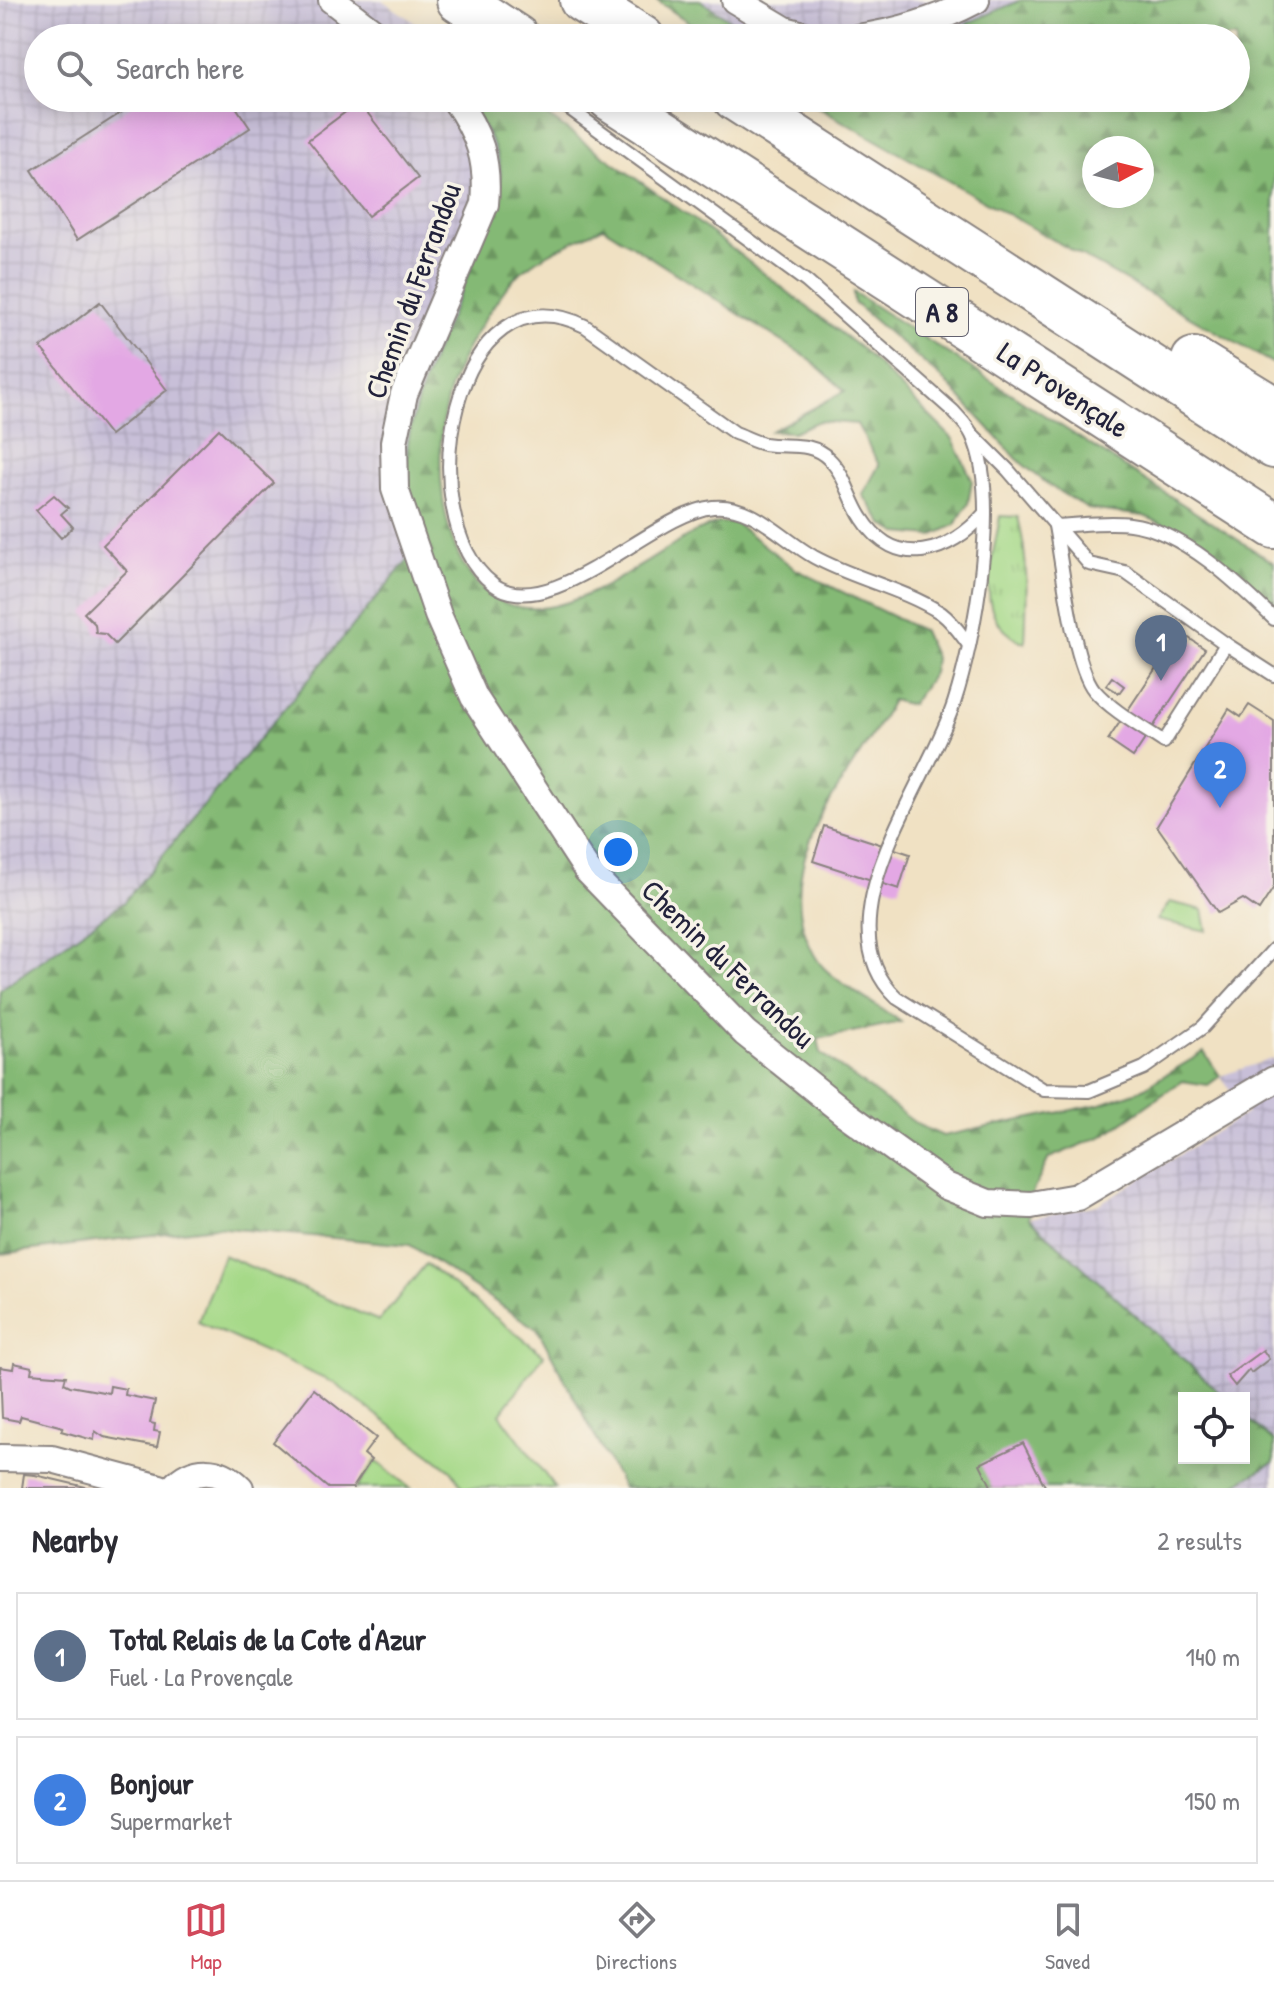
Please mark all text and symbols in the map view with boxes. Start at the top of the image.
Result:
search box [24,24,1250,112]
icon: search [52,46,96,90]
text: Search here [116,48,244,88]
north arrow [1082,136,1154,208]
street label: Chemin du Ferrandou [355,177,470,404]
road number: A 8 [916,288,968,336]
street label: La Provençale [990,332,1137,446]
pin: 1 [1135,615,1187,681]
pin: 2 [1194,742,1246,808]
your location [598,832,638,872]
street label: Chemin du Ferrandou [633,870,824,1056]
map controls [1178,1392,1250,1464]
button: locate [1178,1392,1250,1464]
text: Nearby [32,1517,118,1563]
text: 2 results [1157,1523,1242,1558]
text: Total Relais de la Cote d'Azur [110,1619,426,1659]
text: 1 [55,1639,65,1674]
text: 140 m [1186,1639,1240,1674]
text: Fuel · La Provençale [110,1659,293,1694]
text: Bonjour [110,1763,194,1803]
text: 2 [54,1783,66,1818]
text: 150 m [1184,1783,1240,1818]
text: Supermarket [110,1803,232,1838]
tab: Map [184,1898,228,1976]
tab: Directions [596,1898,677,1976]
tab: Saved [1045,1898,1090,1976]

